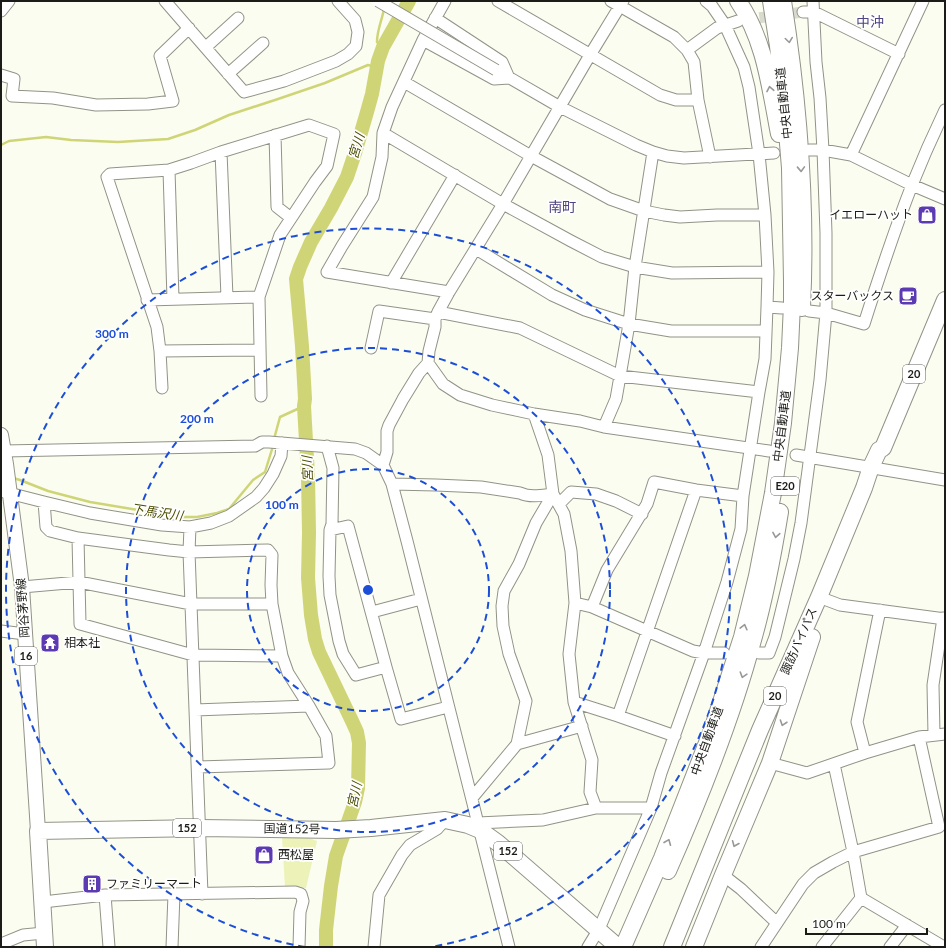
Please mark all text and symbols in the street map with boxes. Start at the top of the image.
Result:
district label: 中沖 [856,13,884,30]
one-way arrow [784,36,793,43]
street label: 中央自動車道 [772,66,795,140]
one-way arrow [767,86,775,92]
water label: 宮川 [345,129,368,161]
one-way arrow [797,166,806,172]
district label: 南町 [548,198,576,215]
shop icon: イエローハット [916,204,938,226]
place label: イエローハット [829,207,913,222]
cafe icon: スターバックス [897,285,919,307]
place label: スターバックス [810,288,894,303]
text: 300 m [95,326,129,341]
road number: 20 [903,365,925,383]
street label: 中央自動車道 [770,389,793,463]
text: 200 m [180,411,214,426]
water label: 宮川 [298,454,315,482]
road number: E20 [771,477,799,495]
text: 100 m [265,497,299,512]
water label: 下馬沢川 [130,500,186,524]
one-way arrow [773,532,781,538]
street label: 岡谷茅野線 [13,578,32,638]
centre of rings [361,583,375,597]
street label: 諏訪バイパス [777,605,820,677]
one-way arrow [739,624,748,631]
temple icon: 相本社 [39,632,61,654]
place label: 相本社 [64,635,100,650]
road number: 16 [15,647,37,665]
one-way arrow [739,671,748,678]
road number: 20 [764,687,786,705]
street label: 中央自動車道 [687,704,726,777]
one-way arrow [779,720,788,727]
water label: 宮川 [343,779,365,809]
road number: 152 [173,819,201,837]
street label: 国道152号 [263,821,321,836]
one-way arrow [664,839,672,846]
one-way arrow [732,841,740,848]
road number: 152 [494,842,522,860]
shop icon: 西松屋 [253,844,275,866]
place label: 西松屋 [278,847,314,862]
building icon: ファミリーマート [81,873,103,895]
place label: ファミリーマート [106,876,202,891]
scale bar [806,910,927,936]
text: 100 m [812,916,846,931]

